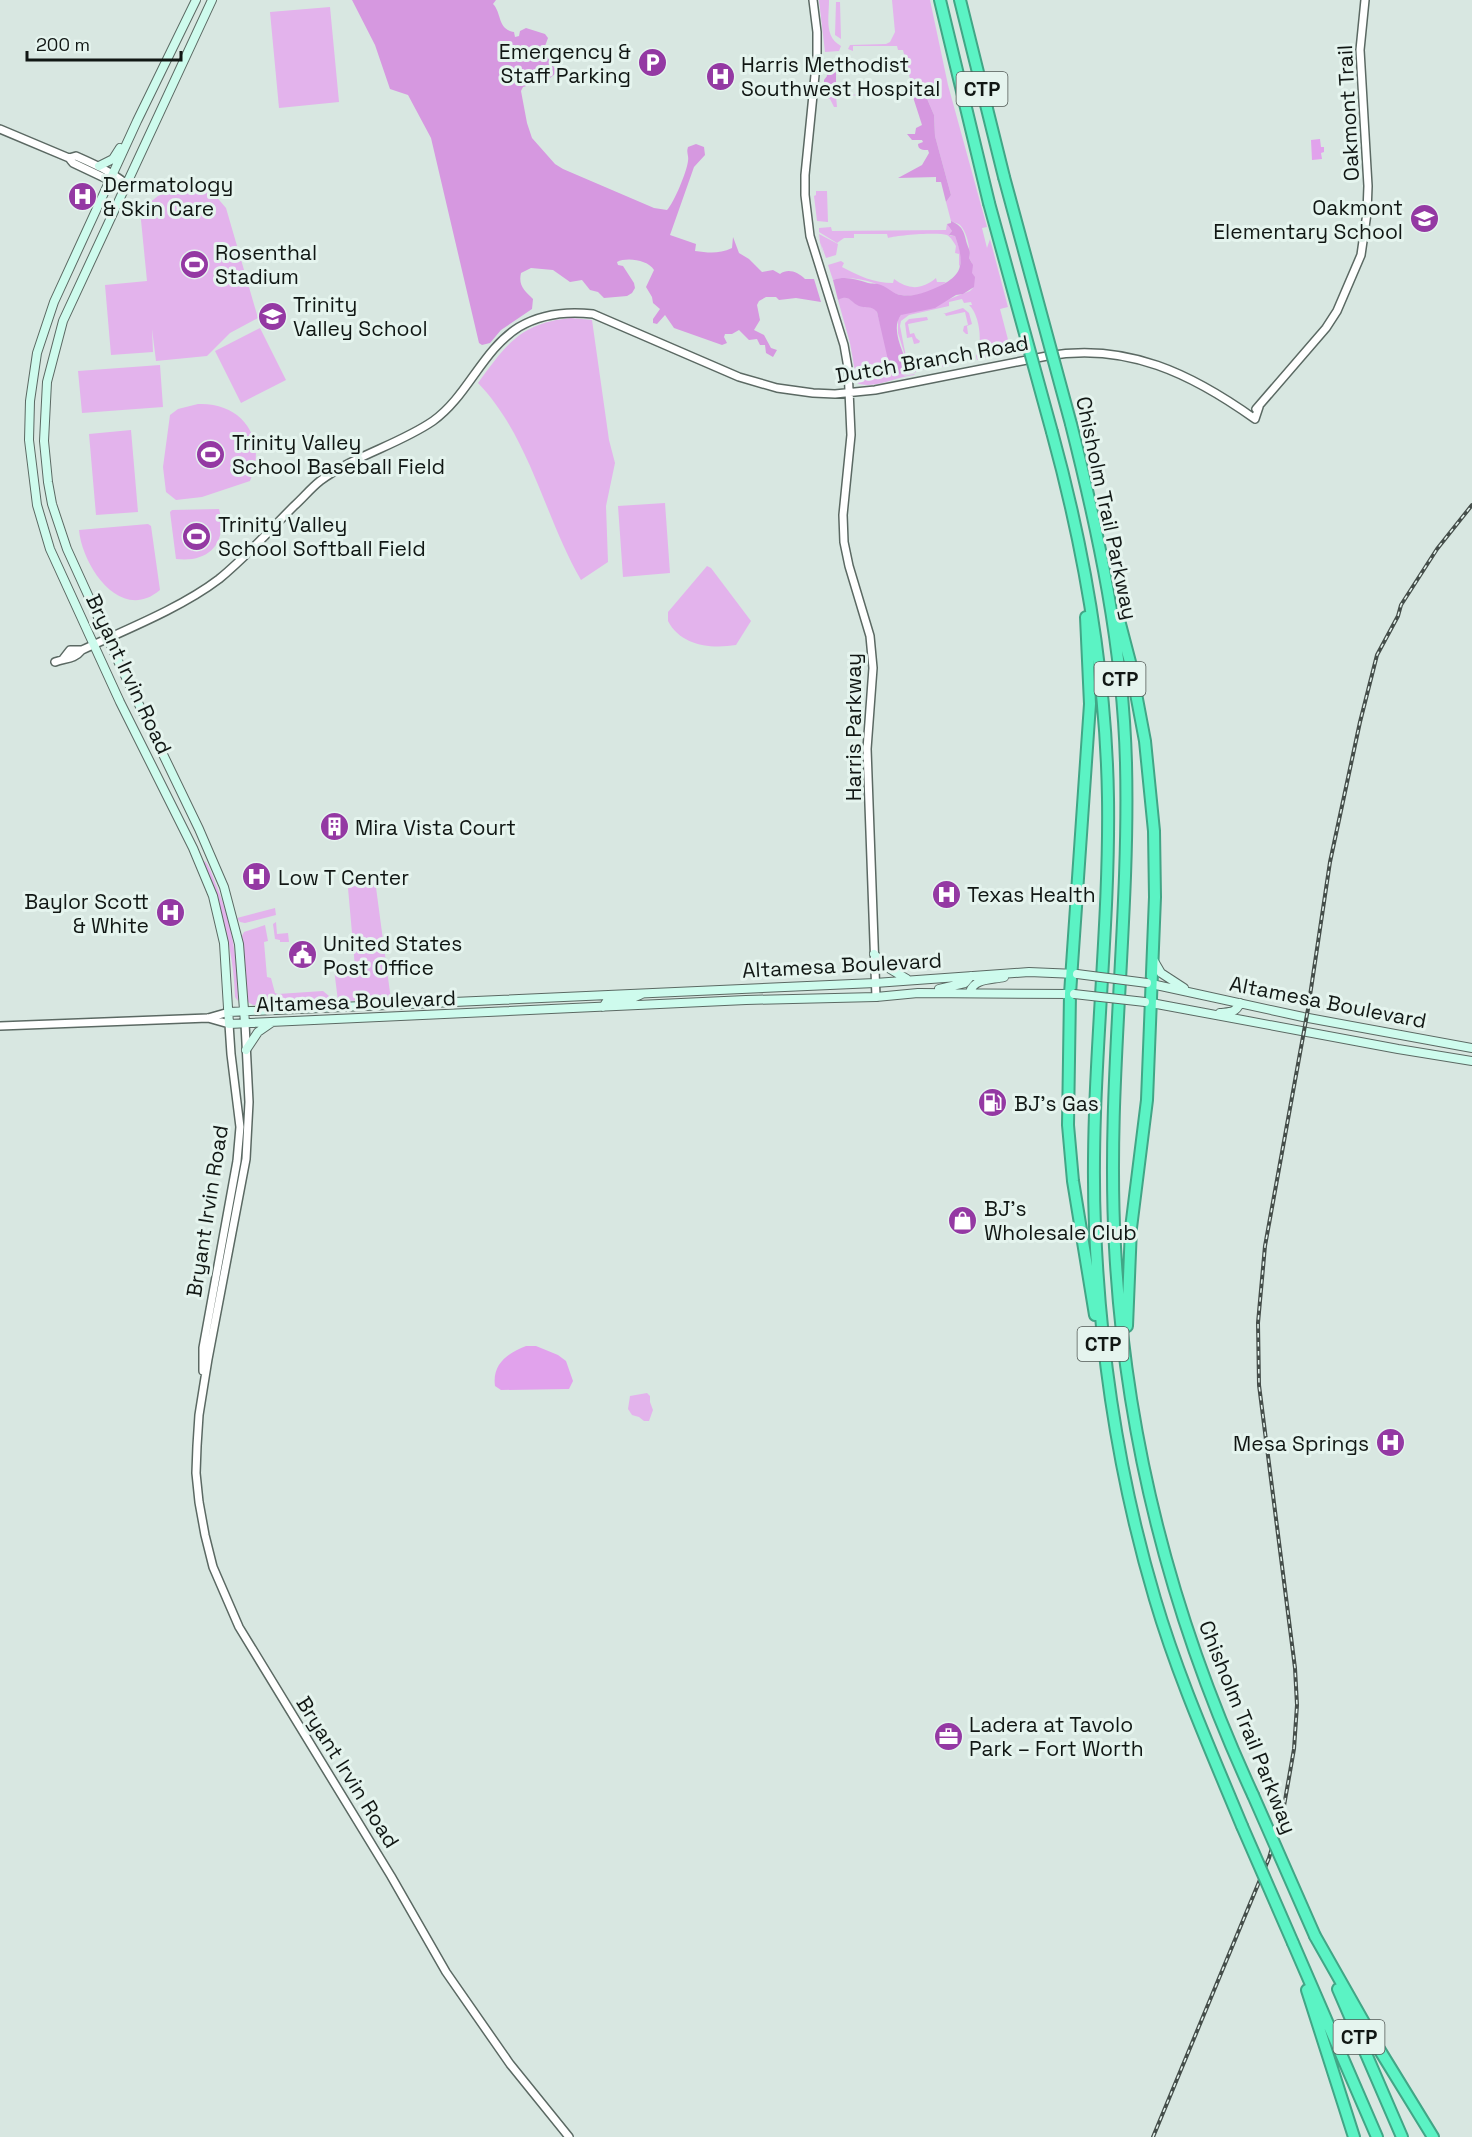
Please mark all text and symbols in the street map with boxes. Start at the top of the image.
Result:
scale bar [27,24,182,62]
text: 200 m [36,33,90,56]
place label: Emergency & Staff Parking [499,38,631,89]
street label: Oakmont Trail [1331,44,1365,182]
parking icon: Emergency & Staff Parking [636,47,668,79]
place label: Harris Methodist Southwest Hospital [741,51,940,102]
hospital icon: Harris Methodist Southwest Hospital [704,60,736,92]
road number: CTP [956,72,1008,106]
place label: Dermatology & Skin Care [103,171,233,222]
hospital icon: Dermatology & Skin Care [66,180,98,212]
place label: Oakmont Elementary School [1213,194,1403,245]
school or university icon: Oakmont Elementary School [1408,203,1440,235]
place label: Rosenthal Stadium [215,239,317,290]
sports icon: Rosenthal Stadium [178,248,210,280]
place label: Trinity Valley School [293,291,428,342]
school or university icon: Trinity Valley School [256,300,288,332]
street label: Dutch Branch Road [833,329,1031,389]
street label: Chisholm Trail Parkway [1070,394,1144,622]
place label: Trinity Valley School Baseball Field [232,429,445,480]
sports icon: Trinity Valley School Baseball Field [195,438,227,470]
place label: Trinity Valley School Softball Field [218,511,426,562]
sports icon: Trinity Valley School Softball Field [181,520,213,552]
street label: Bryant Irvin Road [80,590,178,758]
street label: Harris Parkway [840,653,867,801]
road number: CTP [1094,662,1146,696]
building icon: Mira Vista Court [318,811,350,843]
place label: Mira Vista Court [355,814,516,841]
hospital icon: Low T Center [241,861,273,893]
place label: Low T Center [278,864,409,891]
hospital icon: Texas Health [930,878,962,910]
place label: Texas Health [967,881,1096,908]
place label: Baylor Scott & White [24,888,149,939]
hospital icon: Baylor Scott & White [154,897,186,929]
place label: United States Post Office [323,930,462,981]
public building icon: United States Post Office [286,939,318,971]
street label: Altamesa Boulevard [741,946,943,984]
street label: Altamesa Boulevard [1227,970,1429,1034]
street label: Altamesa Boulevard [256,984,456,1018]
fuel station icon: BJ's Gas [977,1087,1009,1119]
place label: BJ's Gas [1014,1090,1099,1117]
street label: Bryant Irvin Road [180,1123,234,1299]
place label: BJ's Wholesale Club [984,1195,1137,1246]
shop icon: BJ's Wholesale Club [947,1204,979,1236]
road number: CTP [1078,1327,1128,1361]
hospital icon: Mesa Springs [1374,1427,1406,1459]
place label: Mesa Springs [1233,1430,1369,1457]
street label: Chisholm Trail Parkway [1193,1616,1303,1838]
street label: Bryant Irvin Road [291,1691,405,1853]
place label: Ladera at Tavolo Park – Fort Worth [969,1711,1144,1762]
office icon: Ladera at Tavolo Park – Fort Worth [932,1720,964,1752]
road number: CTP [1334,2020,1384,2054]

